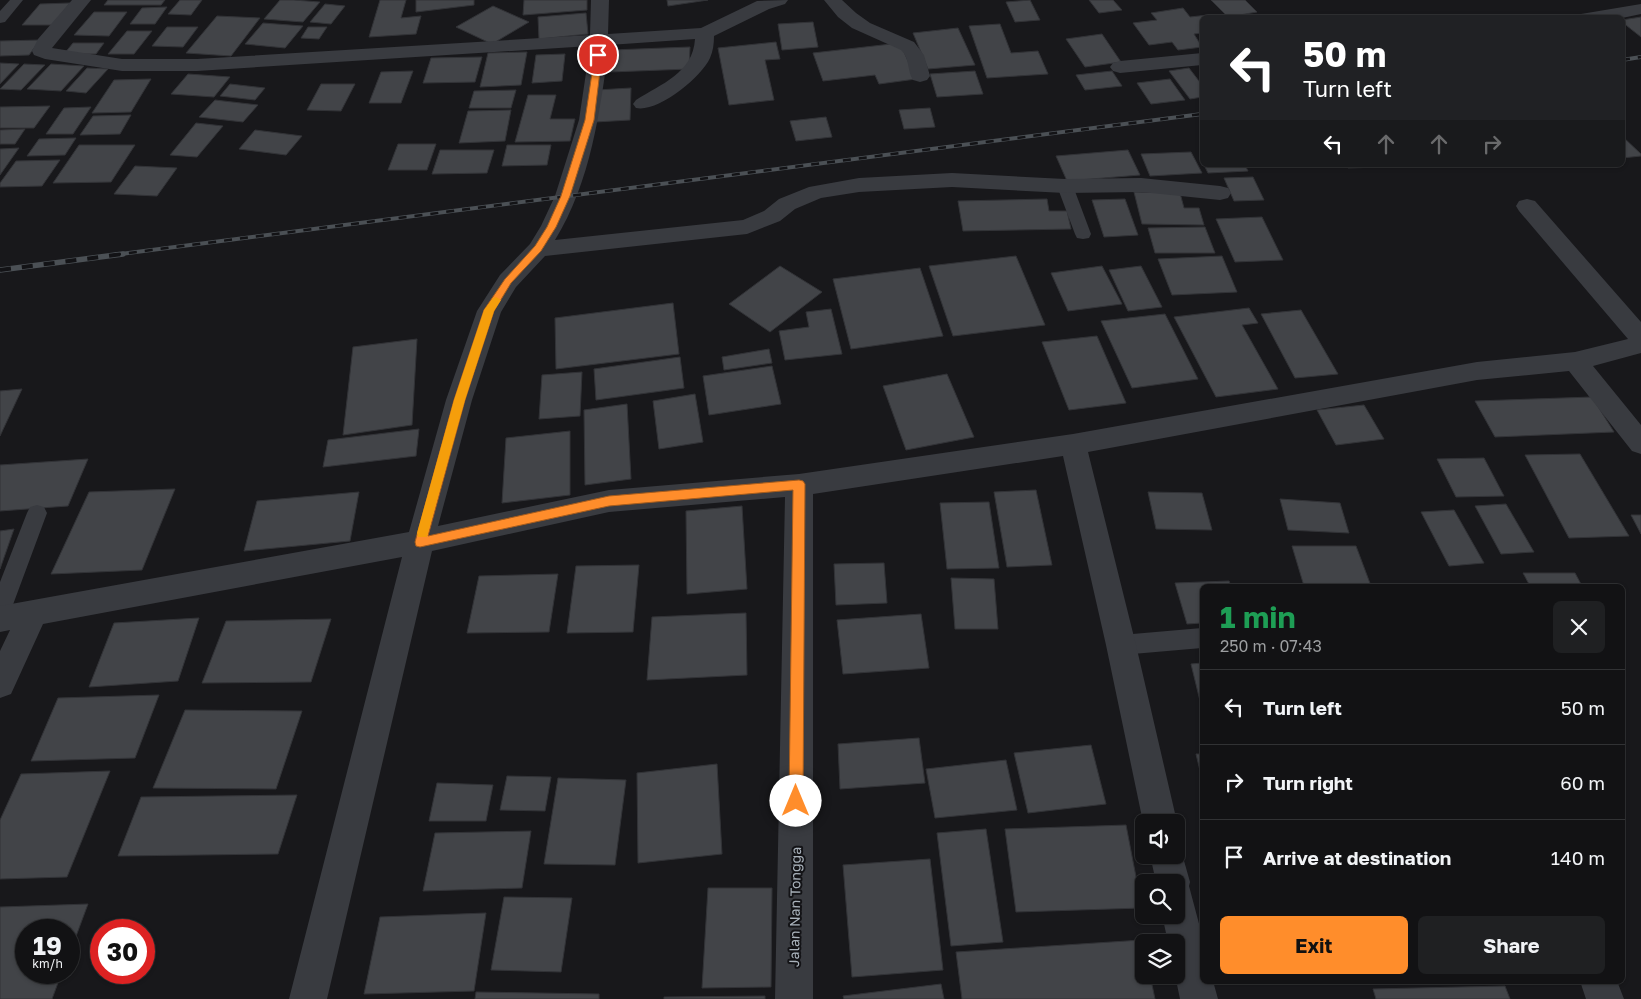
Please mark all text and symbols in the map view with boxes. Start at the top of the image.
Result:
text: 50 m [1303,33,1386,75]
pin [577,34,619,76]
icon: left [1220,35,1285,100]
icon: arrive [584,41,612,69]
text: Turn left [1303,75,1392,102]
icon: left [1319,130,1347,158]
icon: ahead [1372,130,1400,158]
icon: ahead [1425,130,1453,158]
icon: right [1478,130,1506,158]
text: 1 min [1220,599,1296,635]
button: close [1553,601,1605,653]
text: 250 m · 07:43 [1220,636,1322,656]
icon: left [1220,693,1248,721]
text: Turn left [1263,696,1342,719]
text: 50 m [1561,696,1605,719]
icon: right [1220,768,1248,796]
text: Turn right [1263,771,1353,794]
text: 60 m [1560,771,1605,794]
position arrow [769,774,821,826]
map controls [1135,814,1185,984]
button: sound [1135,814,1185,864]
icon: arrive [1220,843,1248,871]
text: Arrive at destination [1263,846,1451,869]
text: 140 m [1551,846,1605,869]
street label: Jalan Nan Tongga [785,847,804,967]
button: search [1135,874,1185,924]
button: Exit [1220,916,1408,974]
button: Share [1418,916,1605,974]
speed limit sign: 30 [90,919,155,984]
text: 19 [33,930,62,961]
button: layers [1135,934,1185,984]
text: km/h [32,956,63,971]

